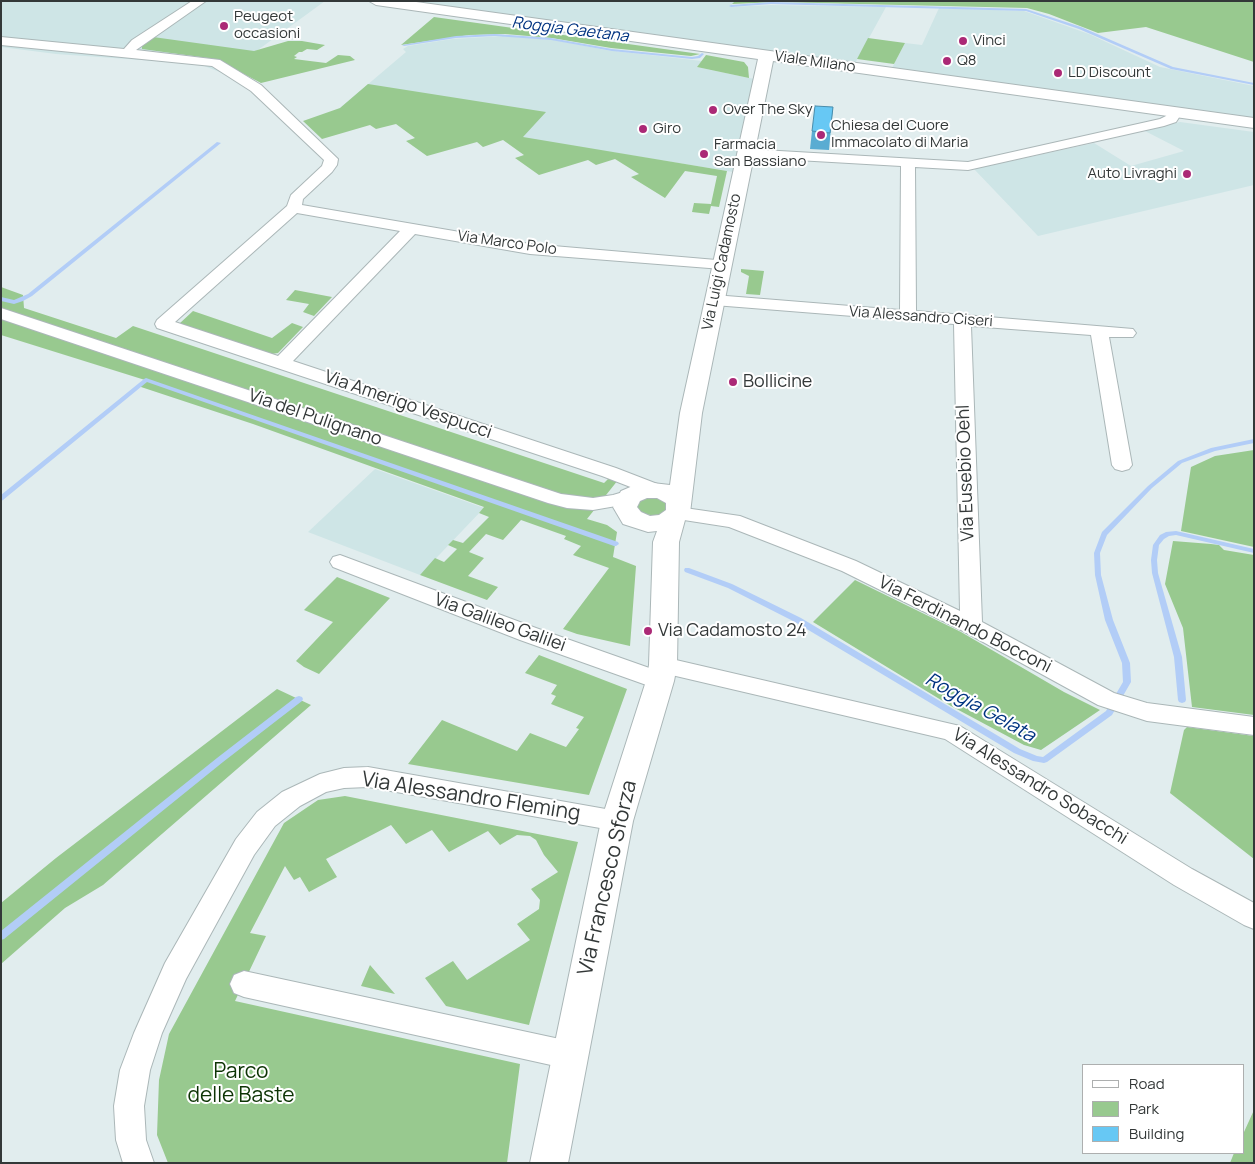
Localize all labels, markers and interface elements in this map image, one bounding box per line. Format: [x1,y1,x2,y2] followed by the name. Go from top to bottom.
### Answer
[234,8,300,43] place label: Peugeot occasioni
[511,13,629,47] water label: Roggia Gaetana
[218,20,230,32] marker: Peugeot occasioni
[973,32,1006,50] place label: Vinci
[957,35,969,47] marker: Vinci
[773,47,857,77] street label: Viale Milano
[957,52,977,70] place label: Q8
[941,55,953,67] marker: Q8
[1068,64,1151,82] place label: LD Discount
[1052,67,1064,79] marker: LD Discount
[723,101,813,119] place label: Over The Sky
[707,104,719,116] marker: Over The Sky
[831,117,968,152] place label: Chiesa del Cuore Immacolato di Maria
[653,120,681,138] place label: Giro
[637,123,649,135] marker: Giro
[815,129,827,141] marker: Chiesa del Cuore Immacolato di Maria
[714,136,806,171] place label: Farmacia San Bassiano
[698,148,710,160] marker: Farmacia San Bassiano
[1087,165,1177,183] place label: Auto Livraghi
[1181,168,1193,180] marker: Auto Livraghi
[699,192,745,332] street label: Via Luigi Cadamosto
[456,227,558,259] street label: Via Marco Polo
[848,303,994,331] street label: Via Alessandro Ciseri
[321,366,495,444] street label: Via Amerigo Vespucci
[743,371,812,393] place label: Bollicine
[727,376,739,388] marker: Bollicine
[245,385,385,451] street label: Via del Pulignano
[953,404,979,542] street label: Via Eusebio Oehl
[875,572,1055,678] street label: Via Ferdinando Bocconi
[431,589,569,657] street label: Via Galileo Galilei
[658,620,807,642] place label: Via Cadamosto 24
[642,625,654,637] marker: Via Cadamosto 24
[921,668,1039,748] water label: Roggia Gelata
[949,724,1131,850] street label: Via Alessandro Sobacchi
[360,767,582,827] street label: Via Alessandro Fleming
[573,778,643,978] street label: Via Francesco Sforza
[188,1059,294,1109] park label: Parco delle Baste
[1082,1064,1245,1154] legend
[1129,1073,1165,1094] text: Road
[1129,1098,1159,1119] text: Park
[1129,1123,1184,1144] text: Building

